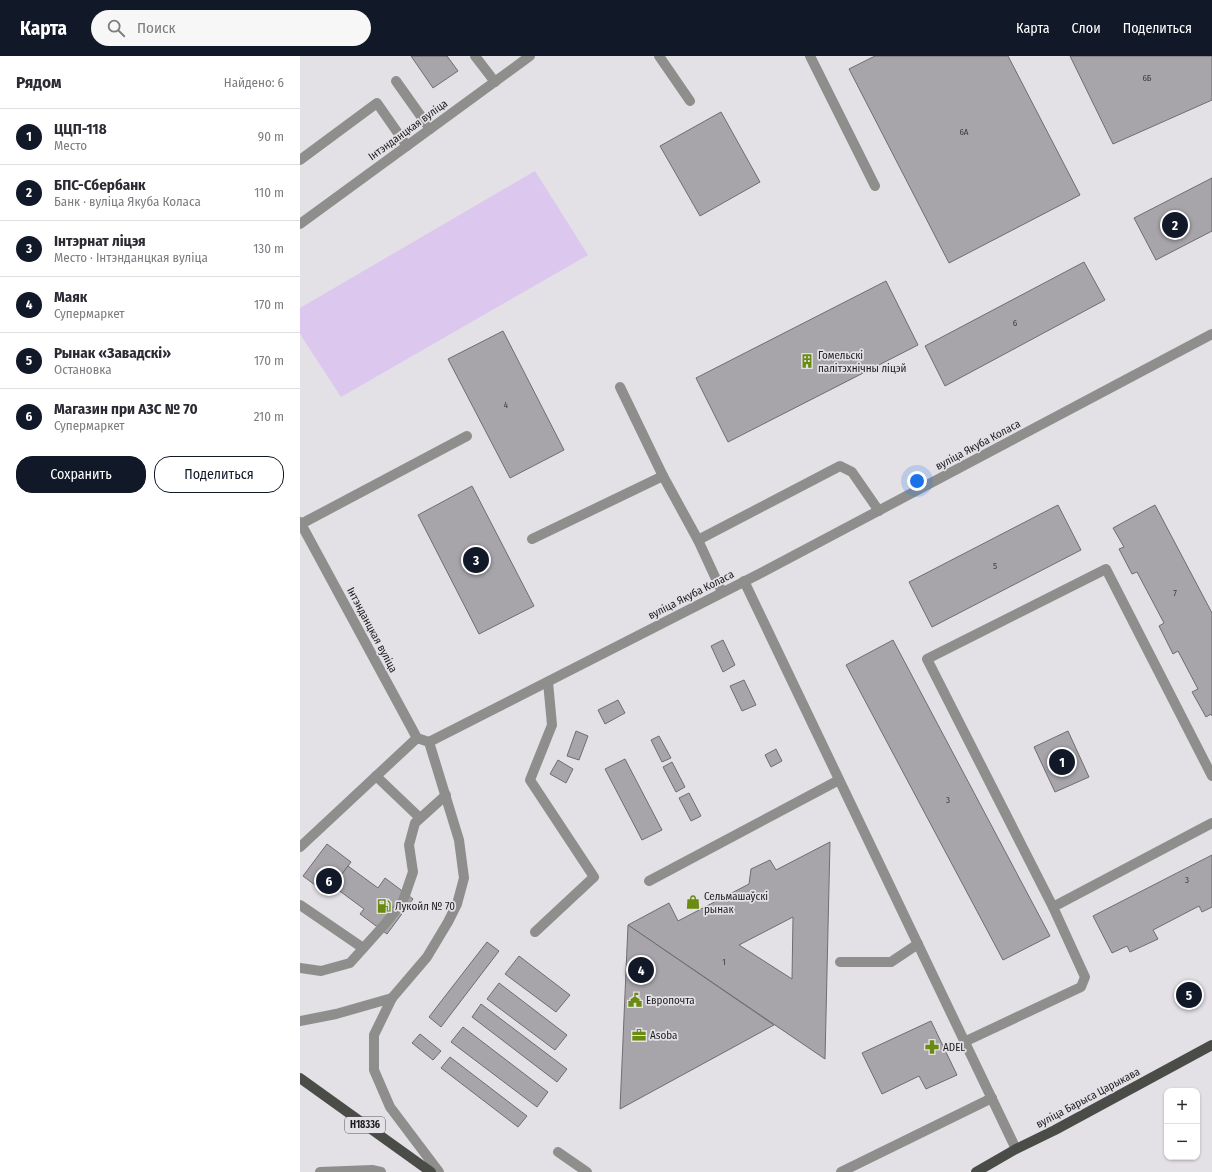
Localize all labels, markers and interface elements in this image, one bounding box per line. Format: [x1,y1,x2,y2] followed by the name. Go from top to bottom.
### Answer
[91,10,371,46] search box
[20,17,67,40] text: Карта
[105,17,127,39] icon: search
[137,19,175,37] text: Поиск
[1016,20,1050,37] text: Карта
[1072,20,1101,37] text: Слои
[1123,20,1192,37] text: Поделиться
[16,72,61,93] text: Рядом
[1142,73,1152,83] house number: 6Б
[224,75,284,90] text: Найдено: 6
[366,97,450,163] street label: Інтэнданцкая вуліца
[54,120,107,138] text: ЦЦП-118
[959,127,969,137] house number: 6А
[26,129,32,144] text: 1
[258,129,284,144] text: 90 m
[54,138,87,153] text: Место
[54,176,146,194] text: БПС-Сбербанк
[26,185,32,200] text: 2
[254,185,284,200] text: 110 m
[54,194,201,209] text: Банк · вуліца Якуба Коласа
[1162,210,1188,240] pin: 2
[54,232,146,250] text: Інтэрнат ліцэя
[26,241,32,256] text: 3
[253,241,284,256] text: 130 m
[54,250,208,265] text: Место · Інтэнданцкая вуліца
[54,288,87,306] text: Маяк
[26,297,32,312] text: 4
[254,297,284,312] text: 170 m
[54,306,125,321] text: Супермаркет
[1013,318,1018,328] house number: 6
[54,344,171,362] text: Рынак «Завадскі»
[818,349,907,375] place label: Гомельскі палітэхнічны ліцэй
[26,353,32,368] text: 5
[254,353,284,368] text: 170 m
[799,353,815,369] building icon: Гомельскі палітэхнічны ліцэй
[54,362,112,377] text: Остановка
[54,400,198,418] text: Магазин при АЗС № 70
[504,400,509,410] house number: 4
[26,409,32,424] text: 6
[254,409,284,424] text: 210 m
[933,417,1023,473] street label: вуліца Якуба Коласа
[54,418,125,433] text: Супермаркет
[16,456,146,493] button: Сохранить
[154,456,284,493] button: Поделиться
[907,471,927,491] your location
[463,545,489,575] pin: 3
[993,561,997,571] house number: 5
[646,568,736,622] street label: вуліца Якуба Коласа
[344,585,400,675] street label: Інтэнданцкая вуліца
[1173,588,1177,598] house number: 7
[1049,747,1075,777] pin: 1
[946,795,950,805] house number: 3
[316,866,342,896] pin: 6
[1185,875,1189,885] house number: 3
[704,890,768,916] place label: Сельмашаўскі рынак
[685,894,701,910] shop icon: Сельмашаўскі рынак
[376,898,392,914] fuel station icon: Лукойл № 70
[395,900,455,913] place label: Лукойл № 70
[628,955,654,985] pin: 4
[722,957,726,967] house number: 1
[1176,980,1202,1010] pin: 5
[627,992,643,1008] public building icon: Европочта
[646,994,695,1007] place label: Европочта
[631,1027,647,1043] office icon: Asoba
[650,1029,677,1042] place label: Asoba
[924,1039,940,1055] pharmacy icon: ADEL
[943,1041,965,1054] place label: ADEL
[1034,1065,1142,1131] street label: вуліца Барыса Царыкава
[1164,1088,1200,1160] map controls
[1164,1088,1200,1124] button: +
[345,1117,385,1133] road number: Н18336
[1164,1124,1200,1160] button: −

